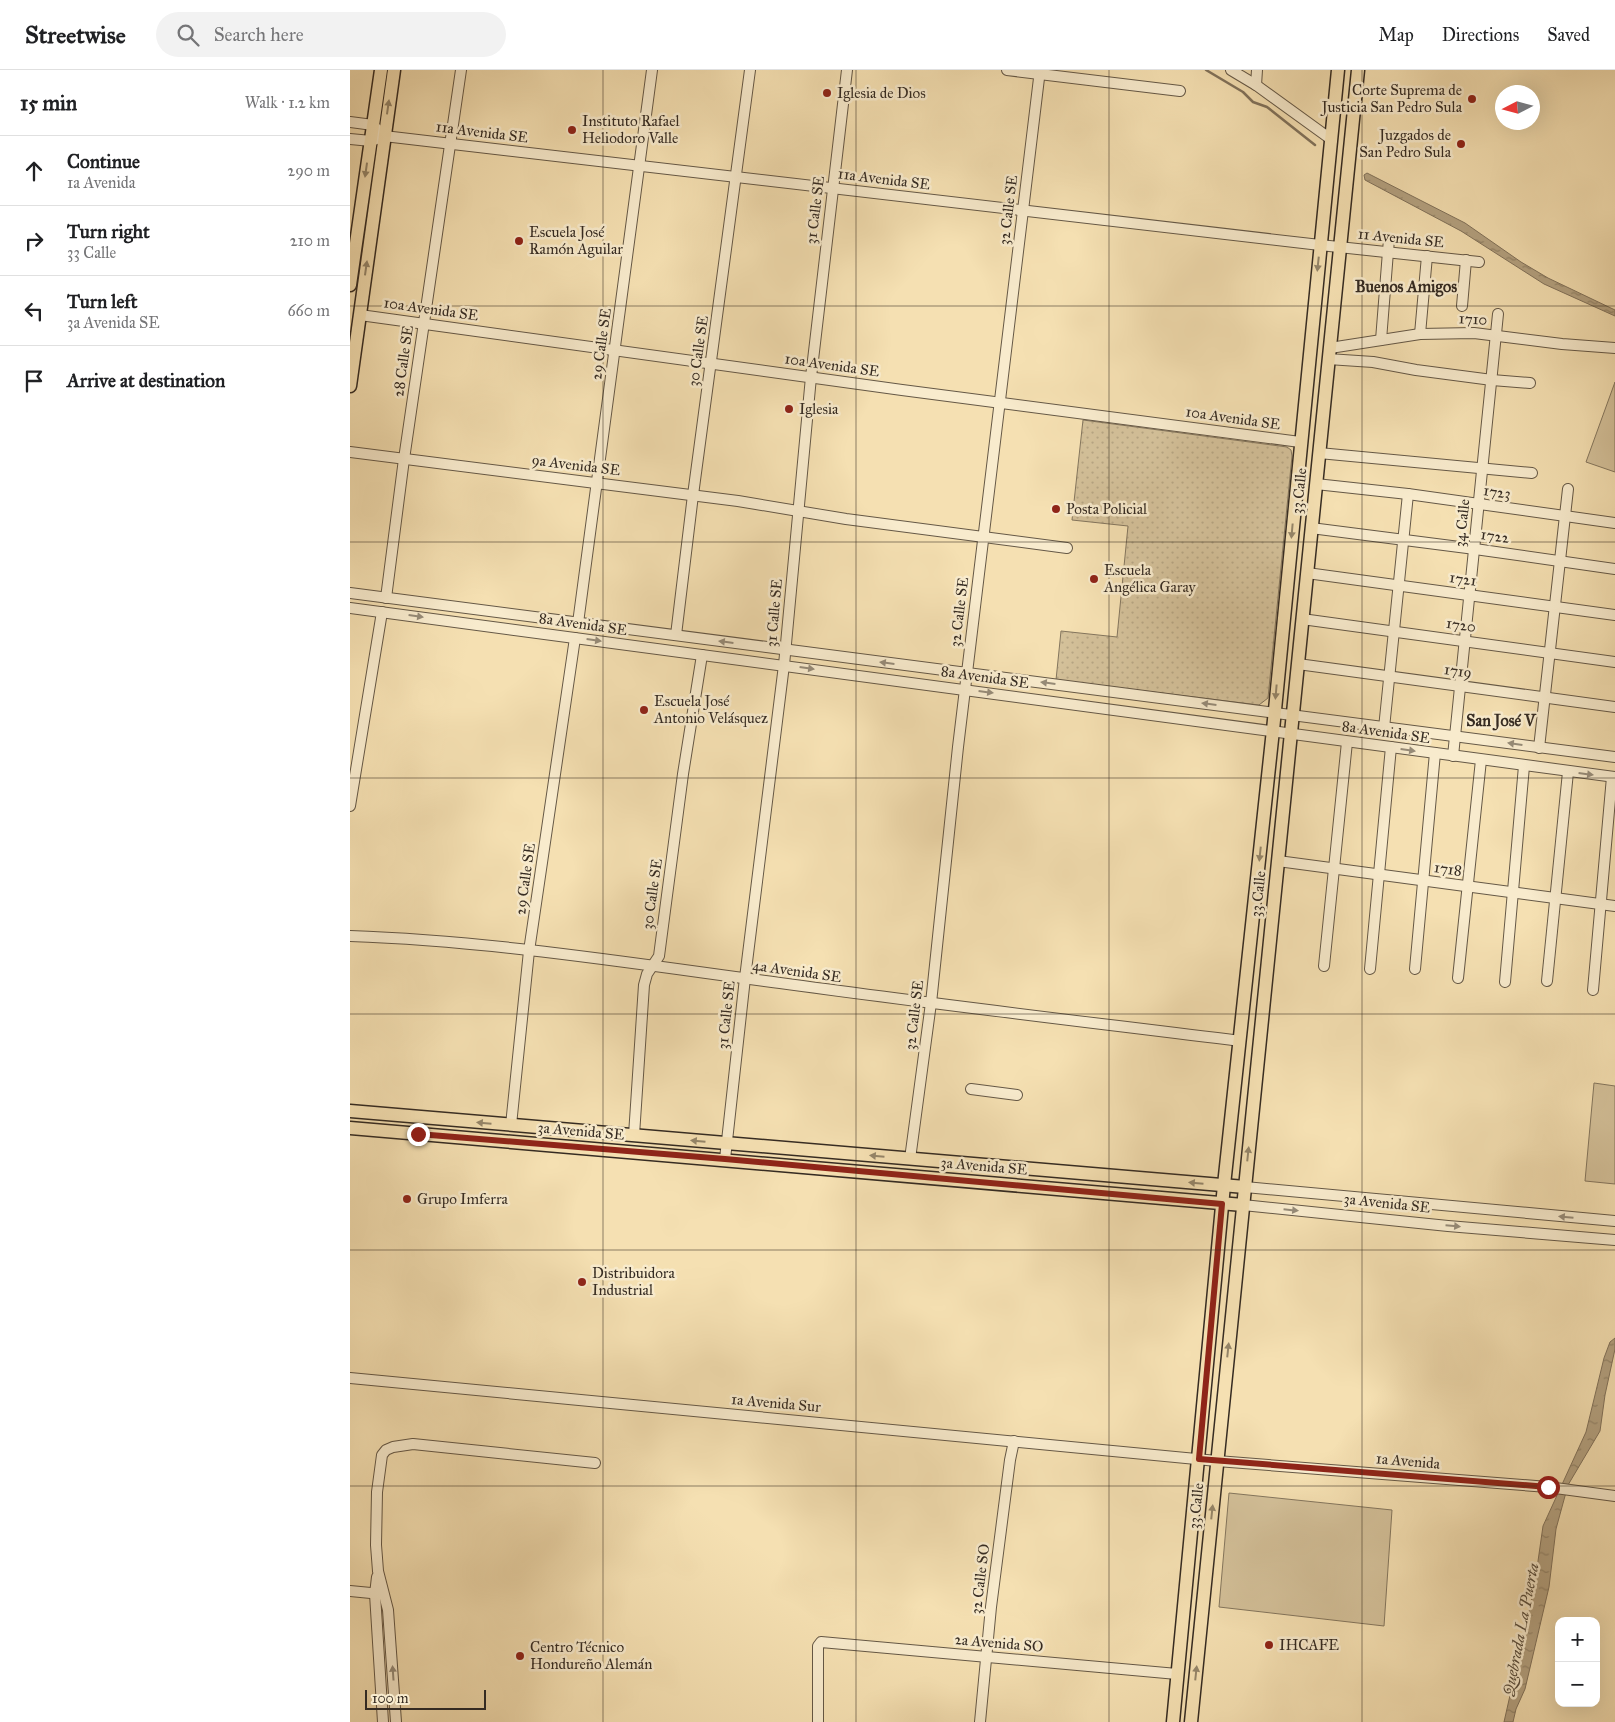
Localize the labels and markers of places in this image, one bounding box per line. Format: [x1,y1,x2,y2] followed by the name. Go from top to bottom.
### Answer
[1320,81,1463,117] place label: Corte Suprema de Justicia San Pedro Sula
[837,84,926,102] place label: Iglesia de Dios
[821,87,833,99] marker: Iglesia de Dios
[1466,93,1478,105] marker: Corte Suprema de Justicia San Pedro Sula
[582,112,680,147] place label: Instituto Rafael Heliodoro Valle
[566,124,578,136] marker: Instituto Rafael Heliodoro Valle
[1359,126,1452,161] place label: Juzgados de San Pedro Sula
[1455,138,1467,150] marker: Juzgados de San Pedro Sula
[529,223,623,258] place label: Escuela José Ramón Aguilar
[513,235,525,247] marker: Escuela José Ramón Aguilar
[799,400,839,418] place label: Iglesia
[783,403,795,415] marker: Iglesia
[1066,500,1148,518] place label: Posta Policial
[1050,503,1062,515] marker: Posta Policial
[1103,561,1197,596] place label: Escuela Angélica Garay
[1088,573,1100,585] marker: Escuela Angélica Garay
[653,692,768,728] place label: Escuela José Antonio Velásquez
[638,704,650,716] marker: Escuela José Antonio Velásquez
[417,1190,509,1208] place label: Grupo Imferra
[401,1193,413,1205] marker: Grupo Imferra
[592,1264,675,1299] place label: Distribuidora Industrial
[576,1276,588,1288] marker: Distribuidora Industrial
[1279,1636,1339,1654] place label: IHCAFE
[530,1638,652,1673] place label: Centro Técnico Hondureño Alemán
[1263,1639,1275,1651] marker: IHCAFE
[514,1650,526,1662] marker: Centro Técnico Hondureño Alemán

